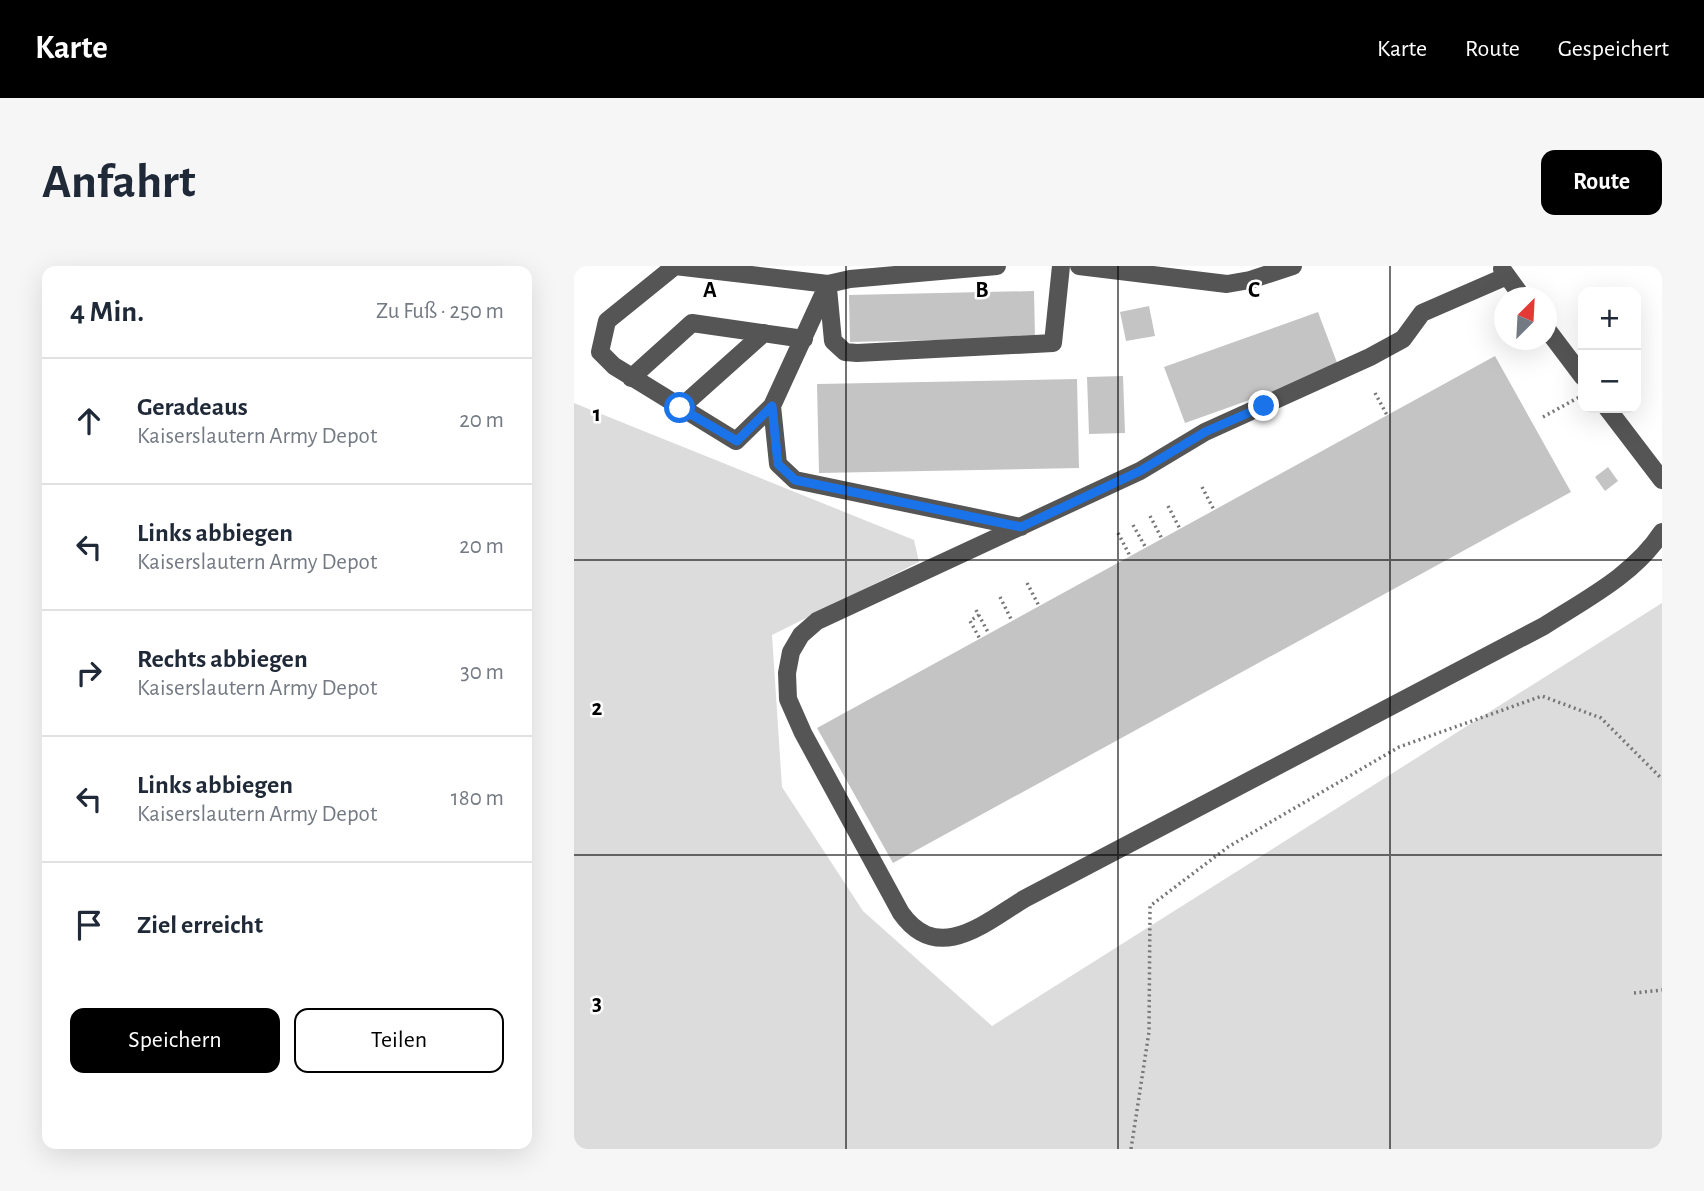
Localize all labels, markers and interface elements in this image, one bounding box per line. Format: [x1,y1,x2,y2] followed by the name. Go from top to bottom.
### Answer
[35,32,108,65] text: Karte
[1377,37,1427,61] text: Karte
[1465,37,1520,61] text: Route
[1558,37,1669,61] text: Gespeichert
[1541,150,1662,215] button: Route
[42,158,196,207] text: Anfahrt
[703,279,717,302] text: A
[975,279,989,302] text: B
[1248,279,1260,302] text: C
[1494,287,1557,350] north arrow
[1578,287,1641,413] map controls
[1578,287,1641,350] button: +
[70,297,144,327] text: 4 Min.
[376,300,504,323] text: Zu Fuß · 250 m
[1578,350,1641,413] button: −
[1248,390,1279,421] route end
[664,392,695,423] route start
[137,394,248,420] text: Geradeaus
[70,402,108,440] icon: ahead
[593,403,601,426] text: 1
[459,409,504,432] text: 20 m
[137,425,377,448] text: Kaiserslautern Army Depot
[137,520,293,546] text: Links abbiegen
[70,528,108,566] icon: left
[459,535,504,558] text: 20 m
[137,551,377,574] text: Kaiserslautern Army Depot
[137,646,308,672] text: Rechts abbiegen
[70,654,108,692] icon: right
[460,661,504,684] text: 30 m
[137,677,377,700] text: Kaiserslautern Army Depot
[592,697,603,720] text: 2
[137,772,293,798] text: Links abbiegen
[70,780,108,818] icon: left
[451,787,504,810] text: 180 m
[137,803,377,826] text: Kaiserslautern Army Depot
[70,906,108,944] icon: arrive
[137,912,263,938] text: Ziel erreicht
[592,992,602,1015] text: 3
[70,1008,280,1073] button: Speichern
[294,1008,504,1073] button: Teilen

